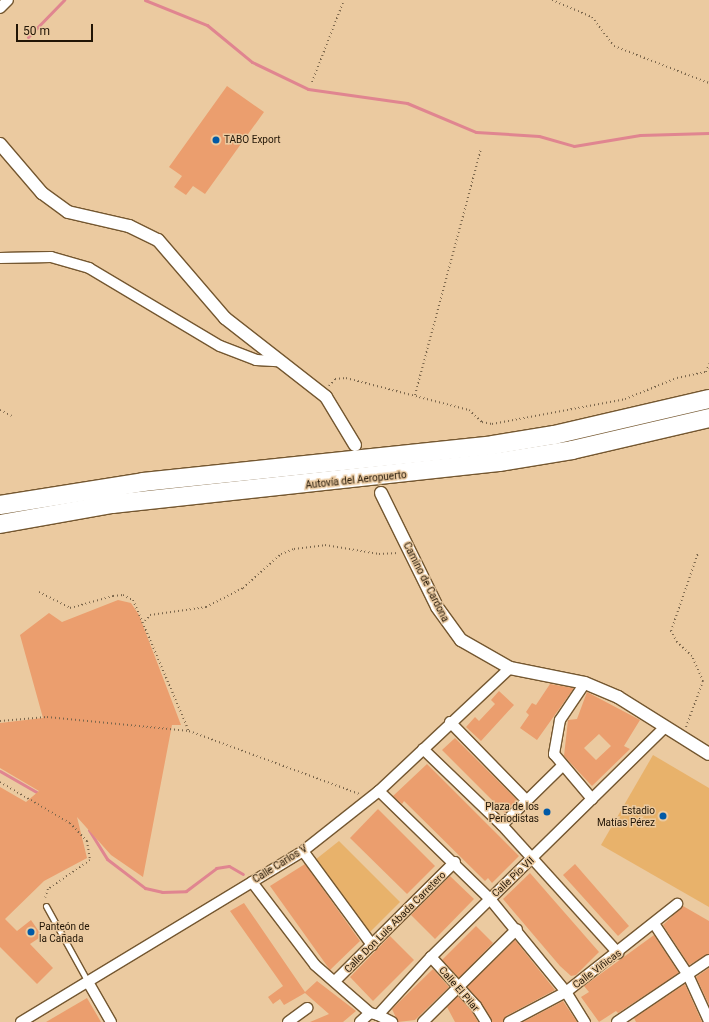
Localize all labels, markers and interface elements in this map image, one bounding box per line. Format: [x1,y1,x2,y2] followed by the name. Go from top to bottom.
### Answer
[18,16,95,42] scale bar
[23,24,50,38] text: 50 m
[224,134,281,146] place label: TABO Export
[211,135,221,145] marker: TABO Export
[305,469,407,491] street label: Autovía del Aeropuerto
[401,540,451,624] street label: Camino de Cardona
[485,800,539,824] place label: Plaza de los Periodistas
[597,804,655,828] place label: Estadio Matías Pérez
[542,807,552,817] marker: Plaza de los Periodistas
[658,811,668,821] marker: Estadio Matías Pérez
[250,842,310,886] street label: Calle Carlos V
[489,854,537,900] street label: Calle Pío VII
[342,869,448,975] street label: Calle Don Luis Abada Carretero
[39,920,89,944] place label: Panteón de la Cañada
[26,927,36,937] marker: Panteón de la Cañada
[571,947,623,991] street label: Calle Viñicas
[436,964,482,1014] street label: Calle El Pilar

